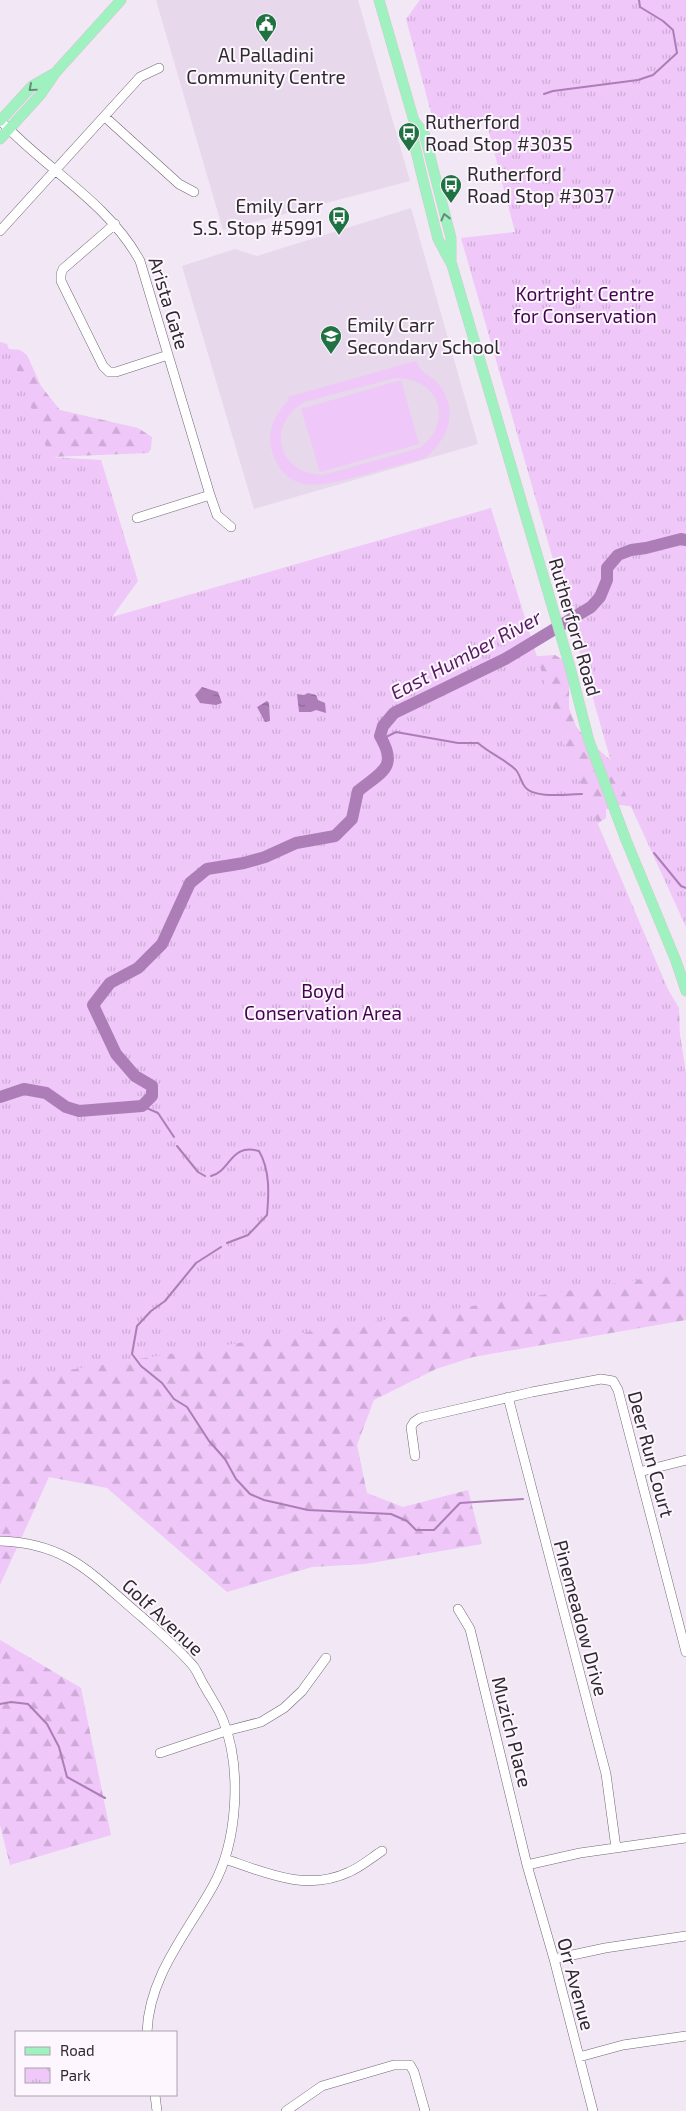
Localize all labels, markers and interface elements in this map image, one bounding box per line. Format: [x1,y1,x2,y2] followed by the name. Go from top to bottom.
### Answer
[254,12,278,43] public building icon: Al Palladini Community Centre
[186,43,346,88] place label: Al Palladini Community Centre
[28,82,37,91] one-way arrow
[425,110,573,155] place label: Rutherford Road Stop #3035
[397,121,421,152] bus stop icon: Rutherford Road Stop #3035
[467,162,614,207] place label: Rutherford Road Stop #3037
[439,173,463,204] bus stop icon: Rutherford Road Stop #3037
[192,194,323,239] place label: Emily Carr S.S. Stop #5991
[327,205,351,236] bus stop icon: Emily Carr S.S. Stop #5991
[441,213,451,221] one-way arrow
[145,254,194,352] street label: Arista Gate
[513,282,657,327] park label: Kortright Centre for Conservation
[347,313,500,358] place label: Emily Carr Secondary School
[319,324,343,355] school or university icon: Emily Carr Secondary School
[545,555,606,699] street label: Rutherford Road
[386,604,546,704] water label: East Humber River
[244,979,402,1024] park label: Boyd Conservation Area
[624,1388,679,1519] street label: Deer Run Court
[550,1537,613,1698] street label: Pinemeadow Drive
[118,1573,209,1660] street label: Golf Avenue
[488,1674,537,1790] street label: Muzich Place
[553,1935,600,2033] street label: Orr Avenue
[15,2031,178,2096] legend
[60,2041,95,2059] text: Road
[60,2066,91,2084] text: Park

